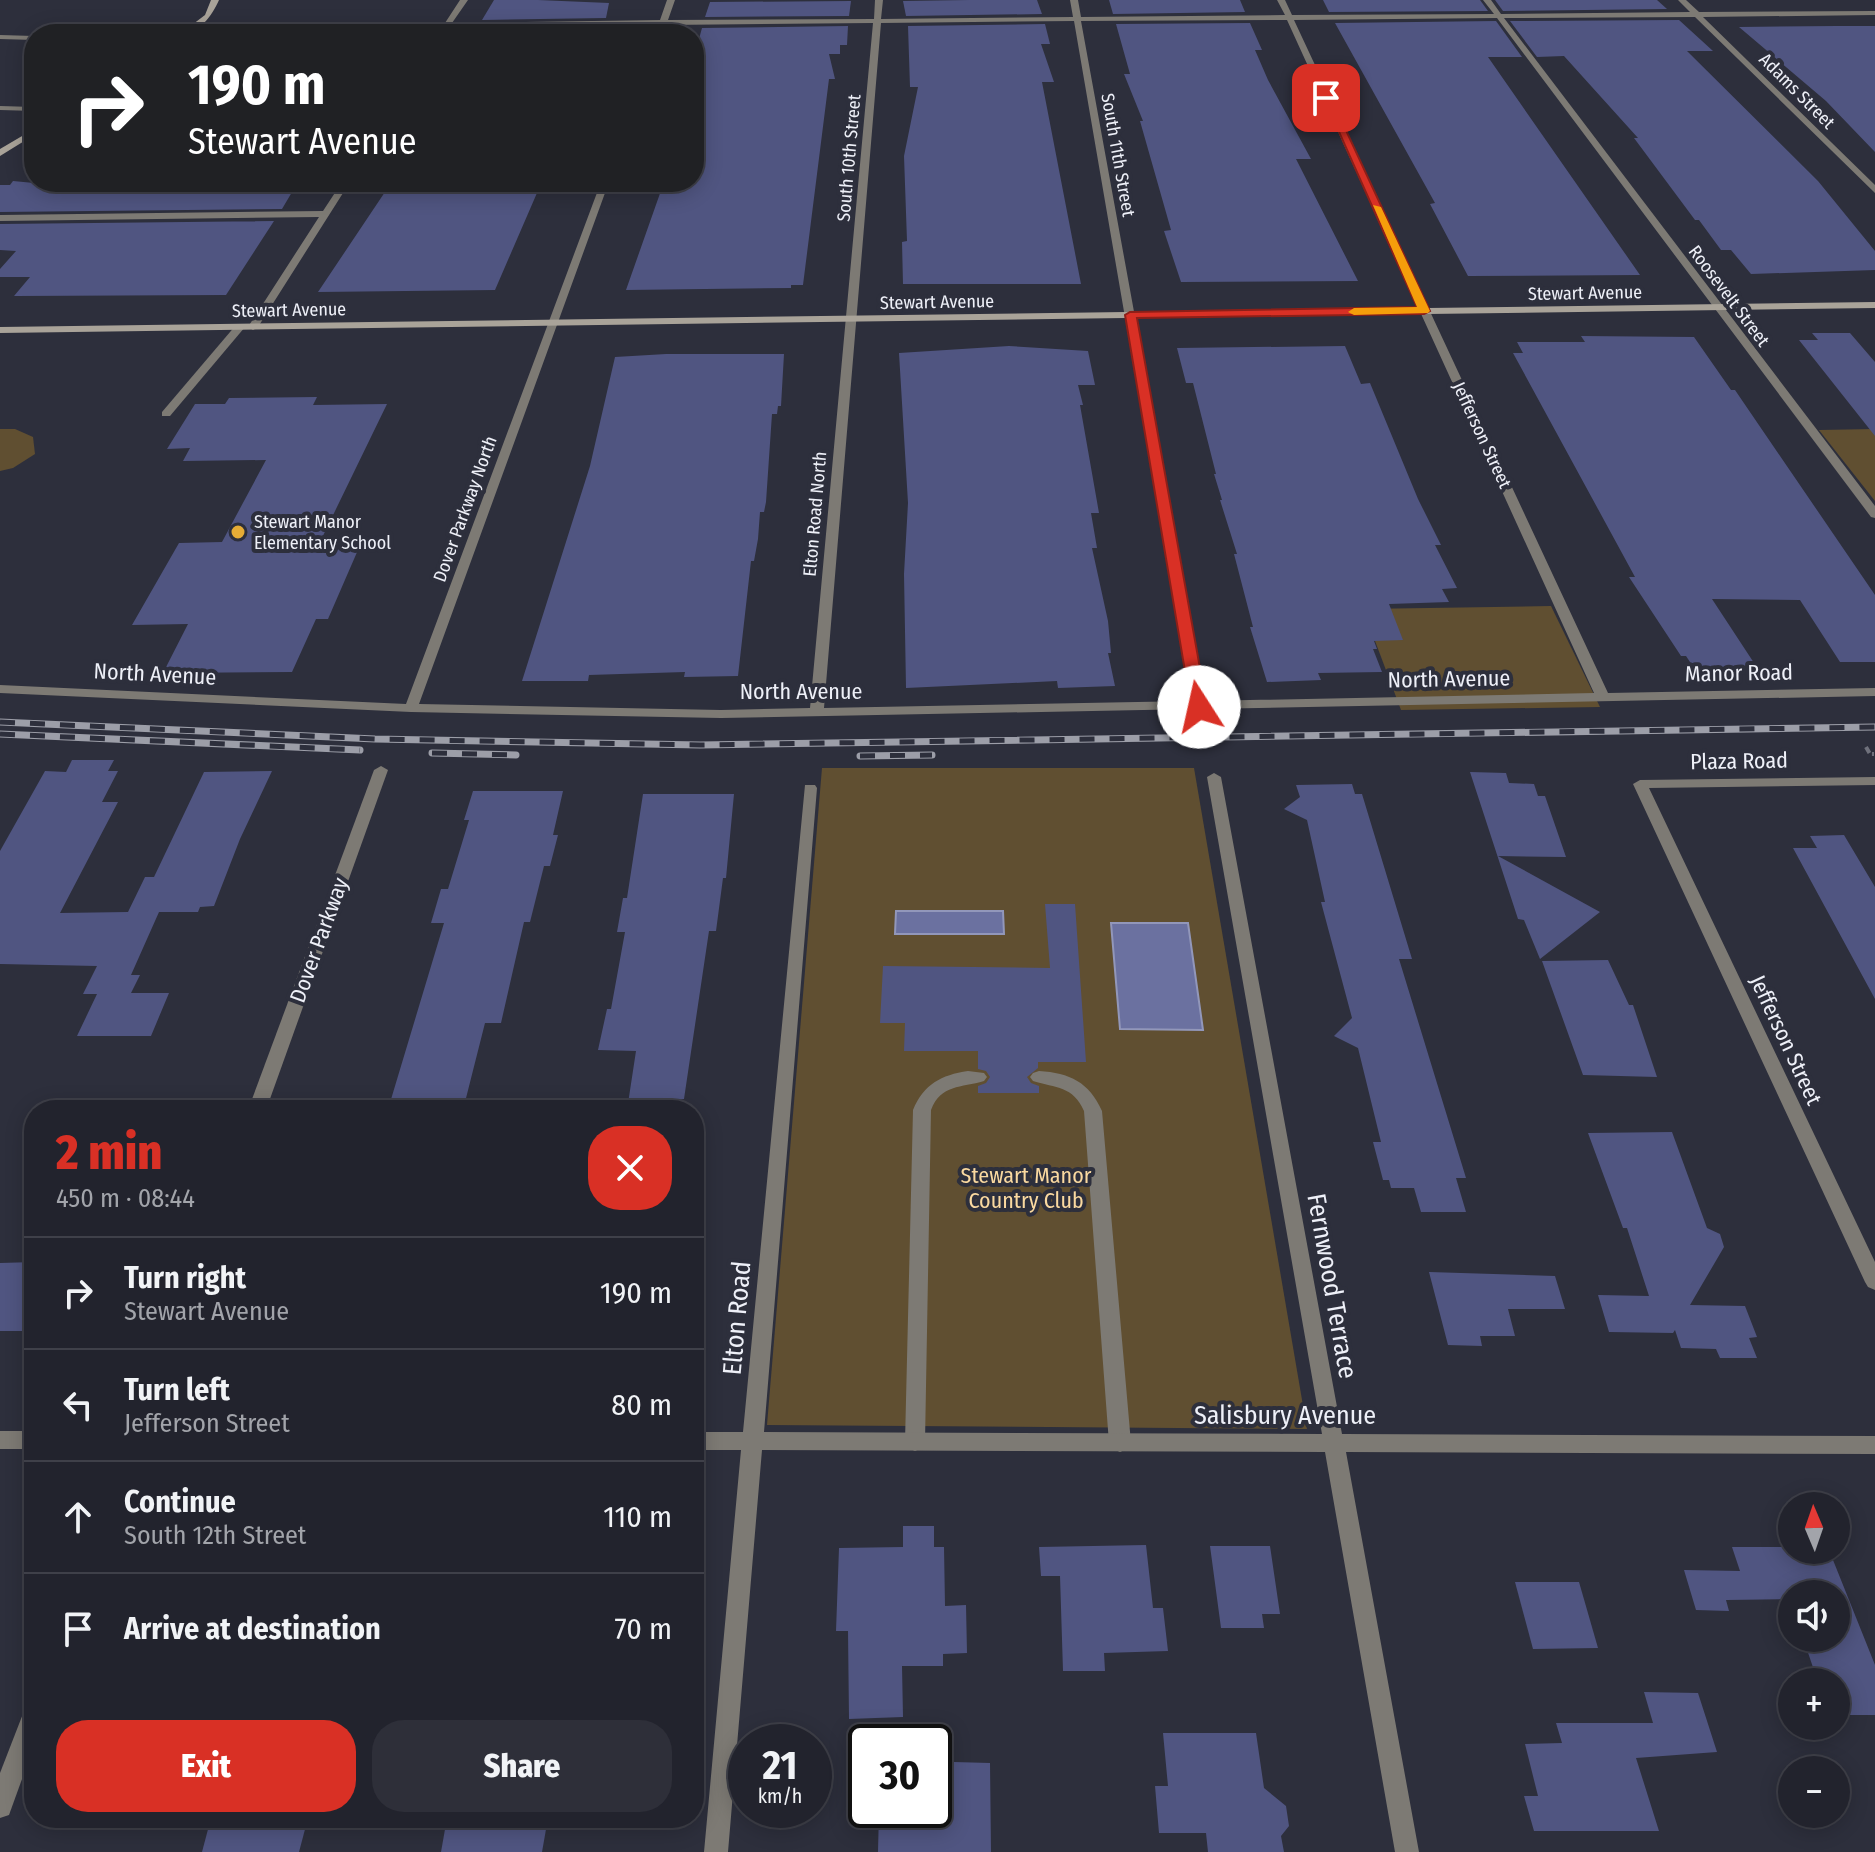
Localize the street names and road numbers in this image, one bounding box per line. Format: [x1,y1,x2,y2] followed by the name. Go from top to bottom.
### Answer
[1755,49,1839,133] street label: Adams Street
[1096,92,1140,219] street label: South 11th Street
[832,93,866,223] street label: South 10th Street
[1684,241,1774,351] street label: Roosevelt Street
[1528,281,1642,305] street label: Stewart Avenue
[880,290,994,314] street label: Stewart Avenue
[232,298,346,322] street label: Stewart Avenue
[1448,378,1516,492] street label: Jefferson Street
[428,433,502,585] street label: Dover Parkway North
[799,451,831,577] street label: Elton Road North
[93,657,217,691] street label: North Avenue
[1685,659,1793,687] street label: Manor Road
[1387,664,1511,694] street label: North Avenue
[740,678,862,705] street label: North Avenue
[1690,747,1788,775] street label: Plaza Road
[284,874,354,1006] street label: Dover Parkway
[1744,971,1828,1110] street label: Jefferson Street
[1300,1191,1364,1381] street label: Fernwood Terrace
[717,1260,757,1376] street label: Elton Road
[1194,1400,1376,1431] street label: Salisbury Avenue

